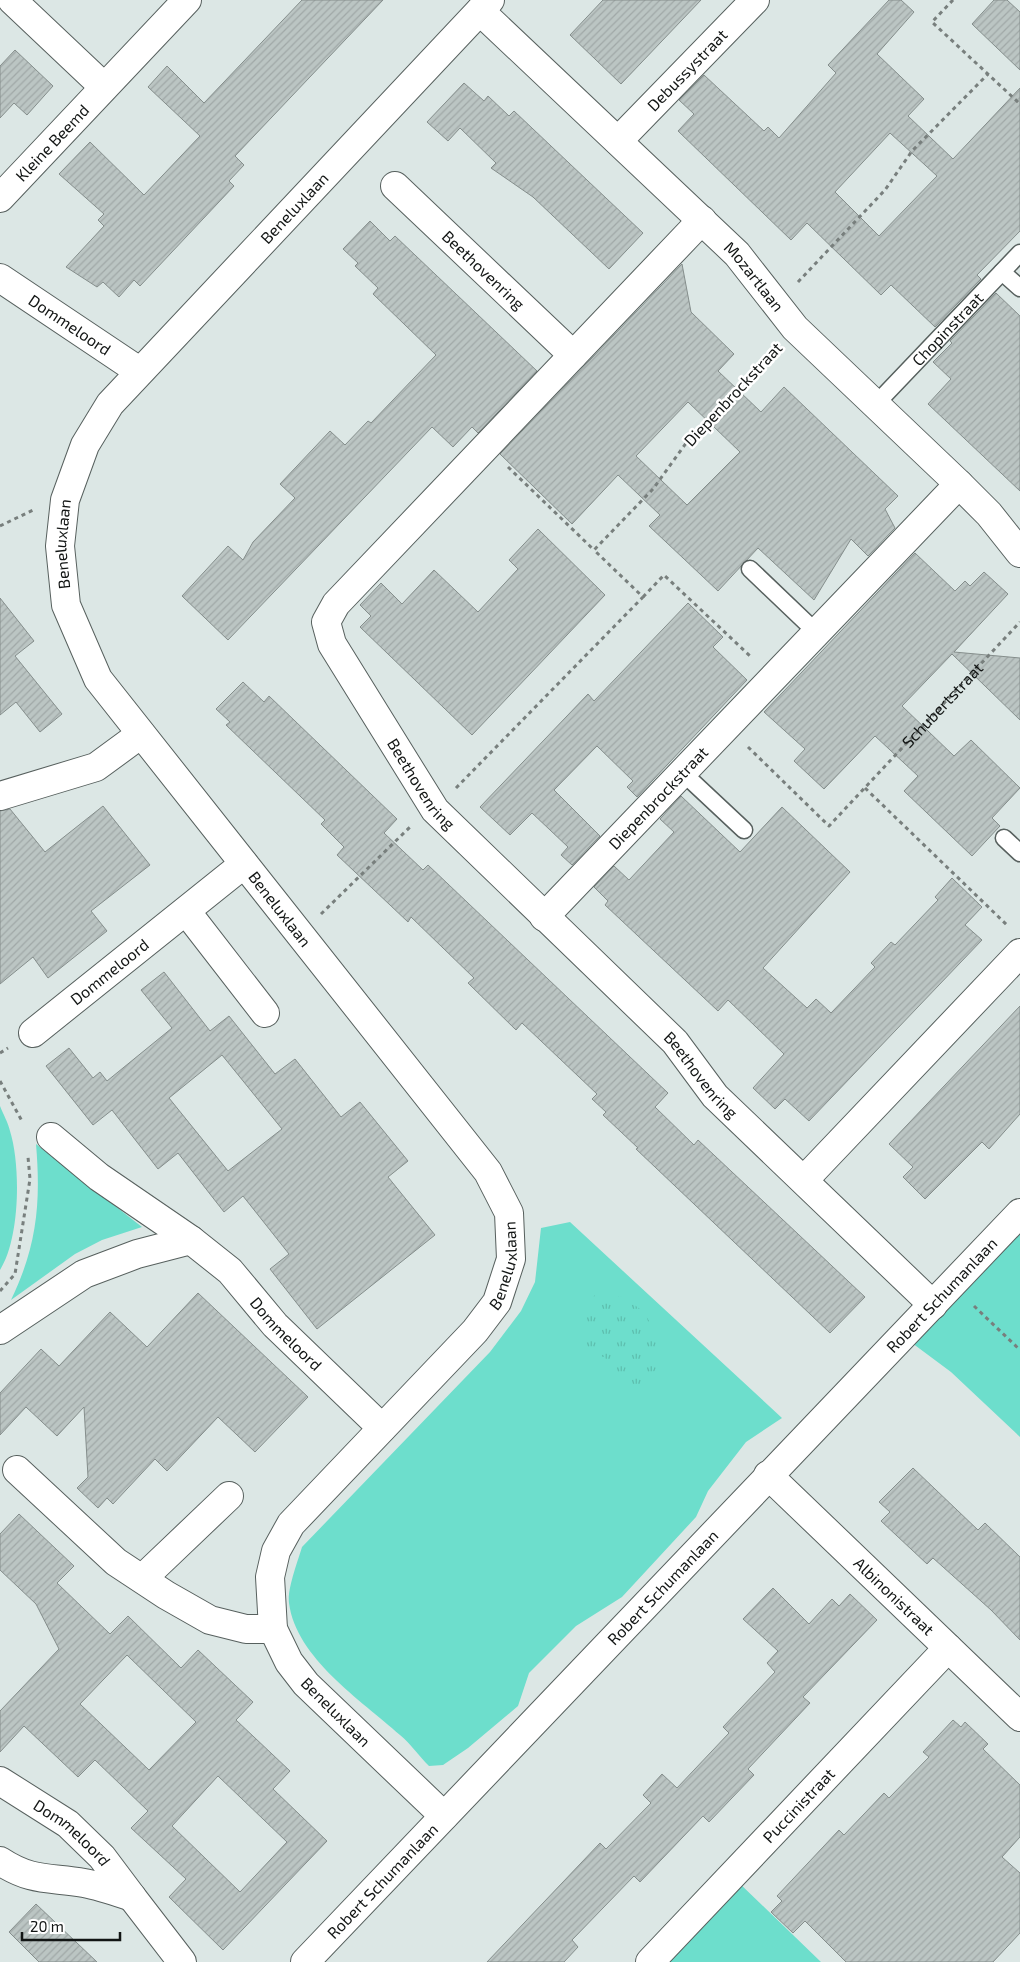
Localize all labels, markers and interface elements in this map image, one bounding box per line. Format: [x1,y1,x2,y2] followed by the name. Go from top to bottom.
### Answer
[643,25,731,114] street label: Debussystraat
[11,100,93,185] street label: Kleine Beemd
[256,168,332,247] street label: Beneluxlaan
[439,226,529,313] street label: Beethovenring
[721,237,788,315] street label: Mozartlaan
[908,288,987,369] street label: Chopinstraat
[25,290,115,359] street label: Dommeloord
[680,338,786,450] street label: Diepenbrockstraat
[50,498,74,590] street label: Beneluxlaan
[898,658,986,751] street label: Schubertstraat
[384,735,459,833] street label: Beethovenring
[604,742,711,853] street label: Diepenbrockstraat
[245,867,316,950] street label: Beneluxlaan
[66,934,152,1008] street label: Dommeloord
[661,1027,742,1122] street label: Beethovenring
[485,1221,520,1313] street label: Beneluxlaan
[882,1233,1001,1356] street label: Robert Schumanlaan
[247,1293,326,1374] street label: Dommeloord
[603,1526,722,1648] street label: Robert Schumanlaan
[851,1553,939,1639] street label: Albinonistraat
[298,1673,375,1750] street label: Beneluxlaan
[758,1764,838,1846] street label: Puccinistraat
[30,1795,115,1869] street label: Dommeloord
[323,1819,441,1942] street label: Robert Schumanlaan
[22,1910,120,1942] scale bar
[30,1917,64,1935] text: 20 m

